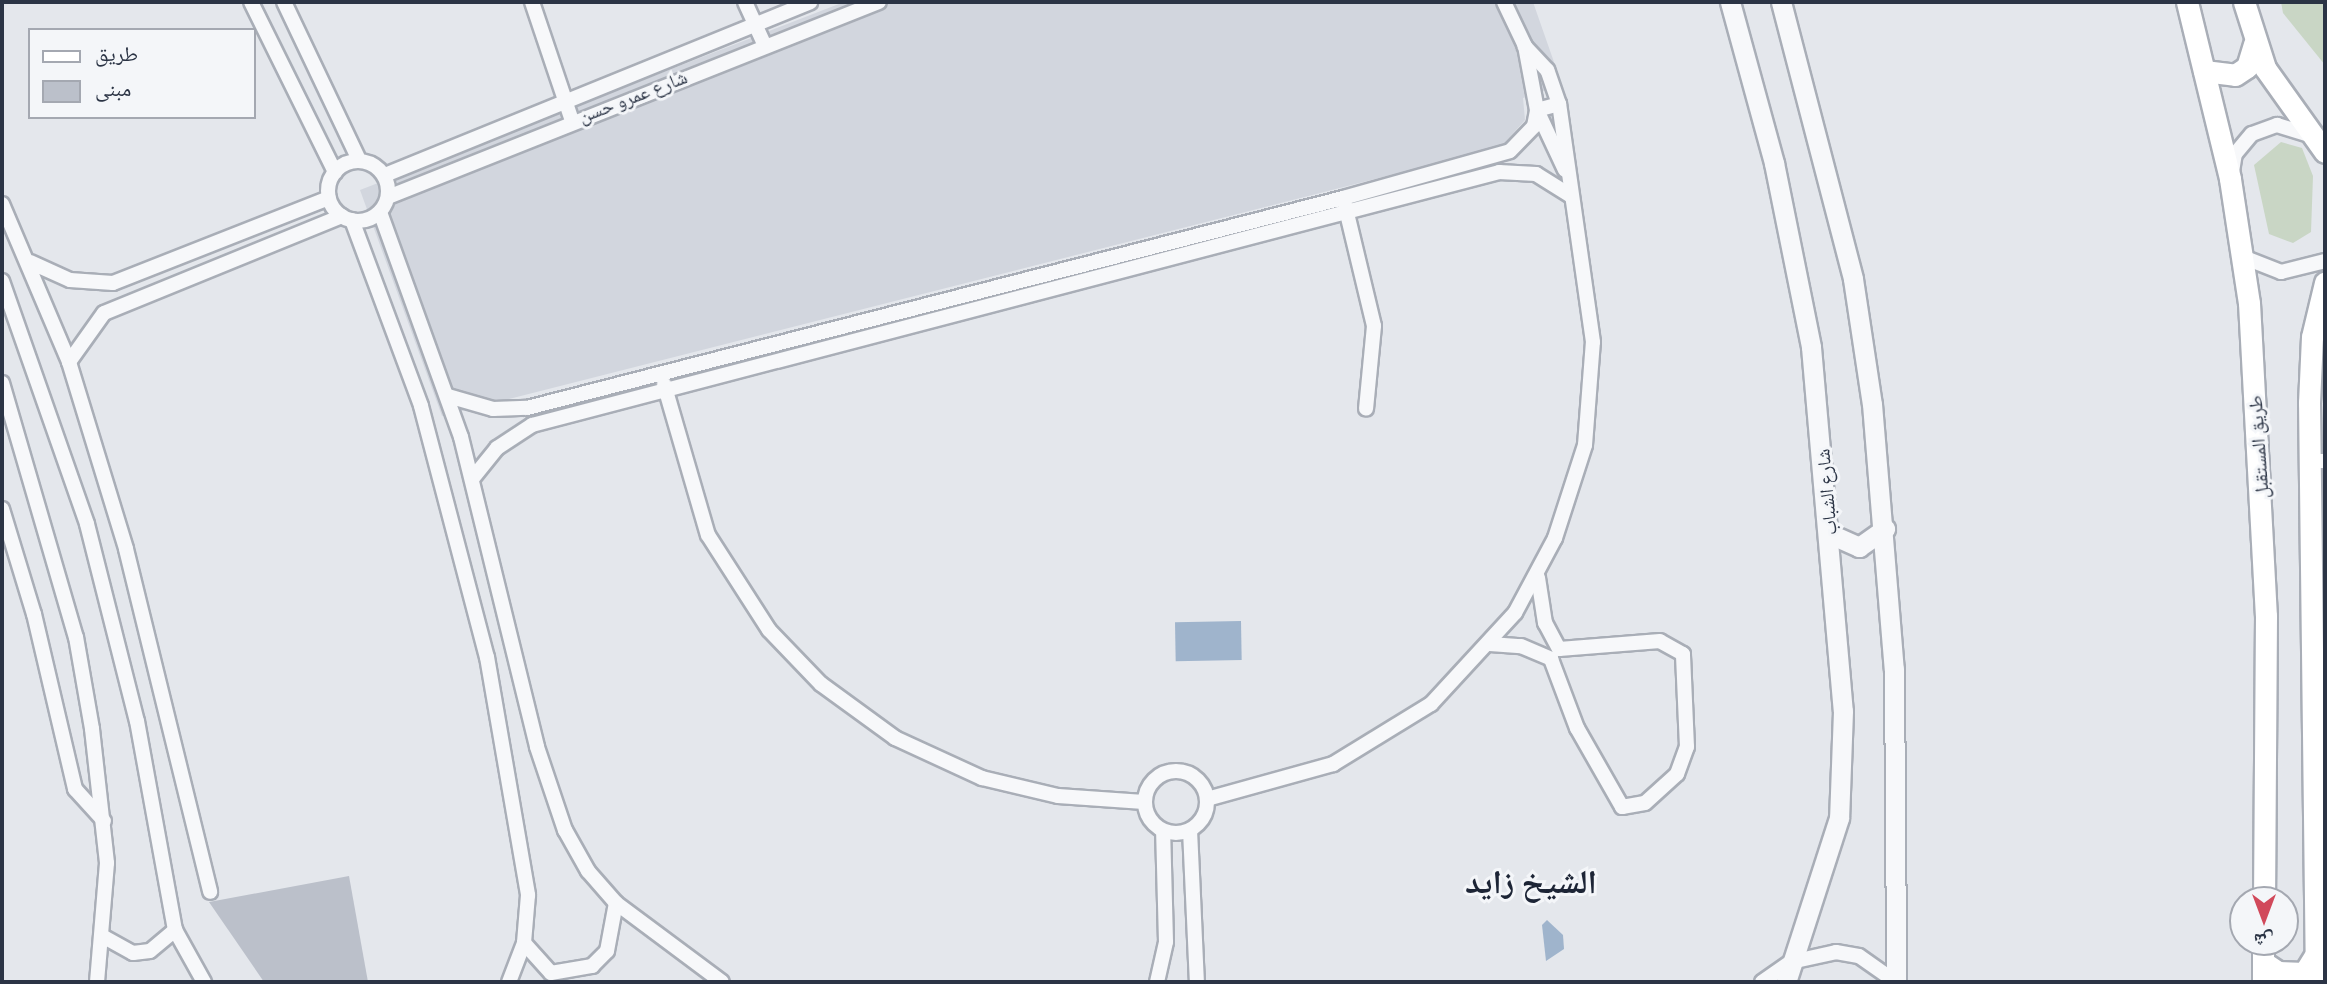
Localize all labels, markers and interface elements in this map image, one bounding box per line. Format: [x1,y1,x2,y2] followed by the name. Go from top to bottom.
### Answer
[28,28,256,119] legend
[95,41,138,66] text: طريق
[575,66,691,128] street label: شارع عمرو حسن
[95,76,131,101] text: مبنى
[2244,395,2274,499] street label: طريق المستقبل
[1812,448,1842,536] street label: شارع الشباب
[1465,862,1597,902] district label: الشيخ زايد
[2229,886,2299,956] north arrow
[2254,929,2274,952] text: ش

